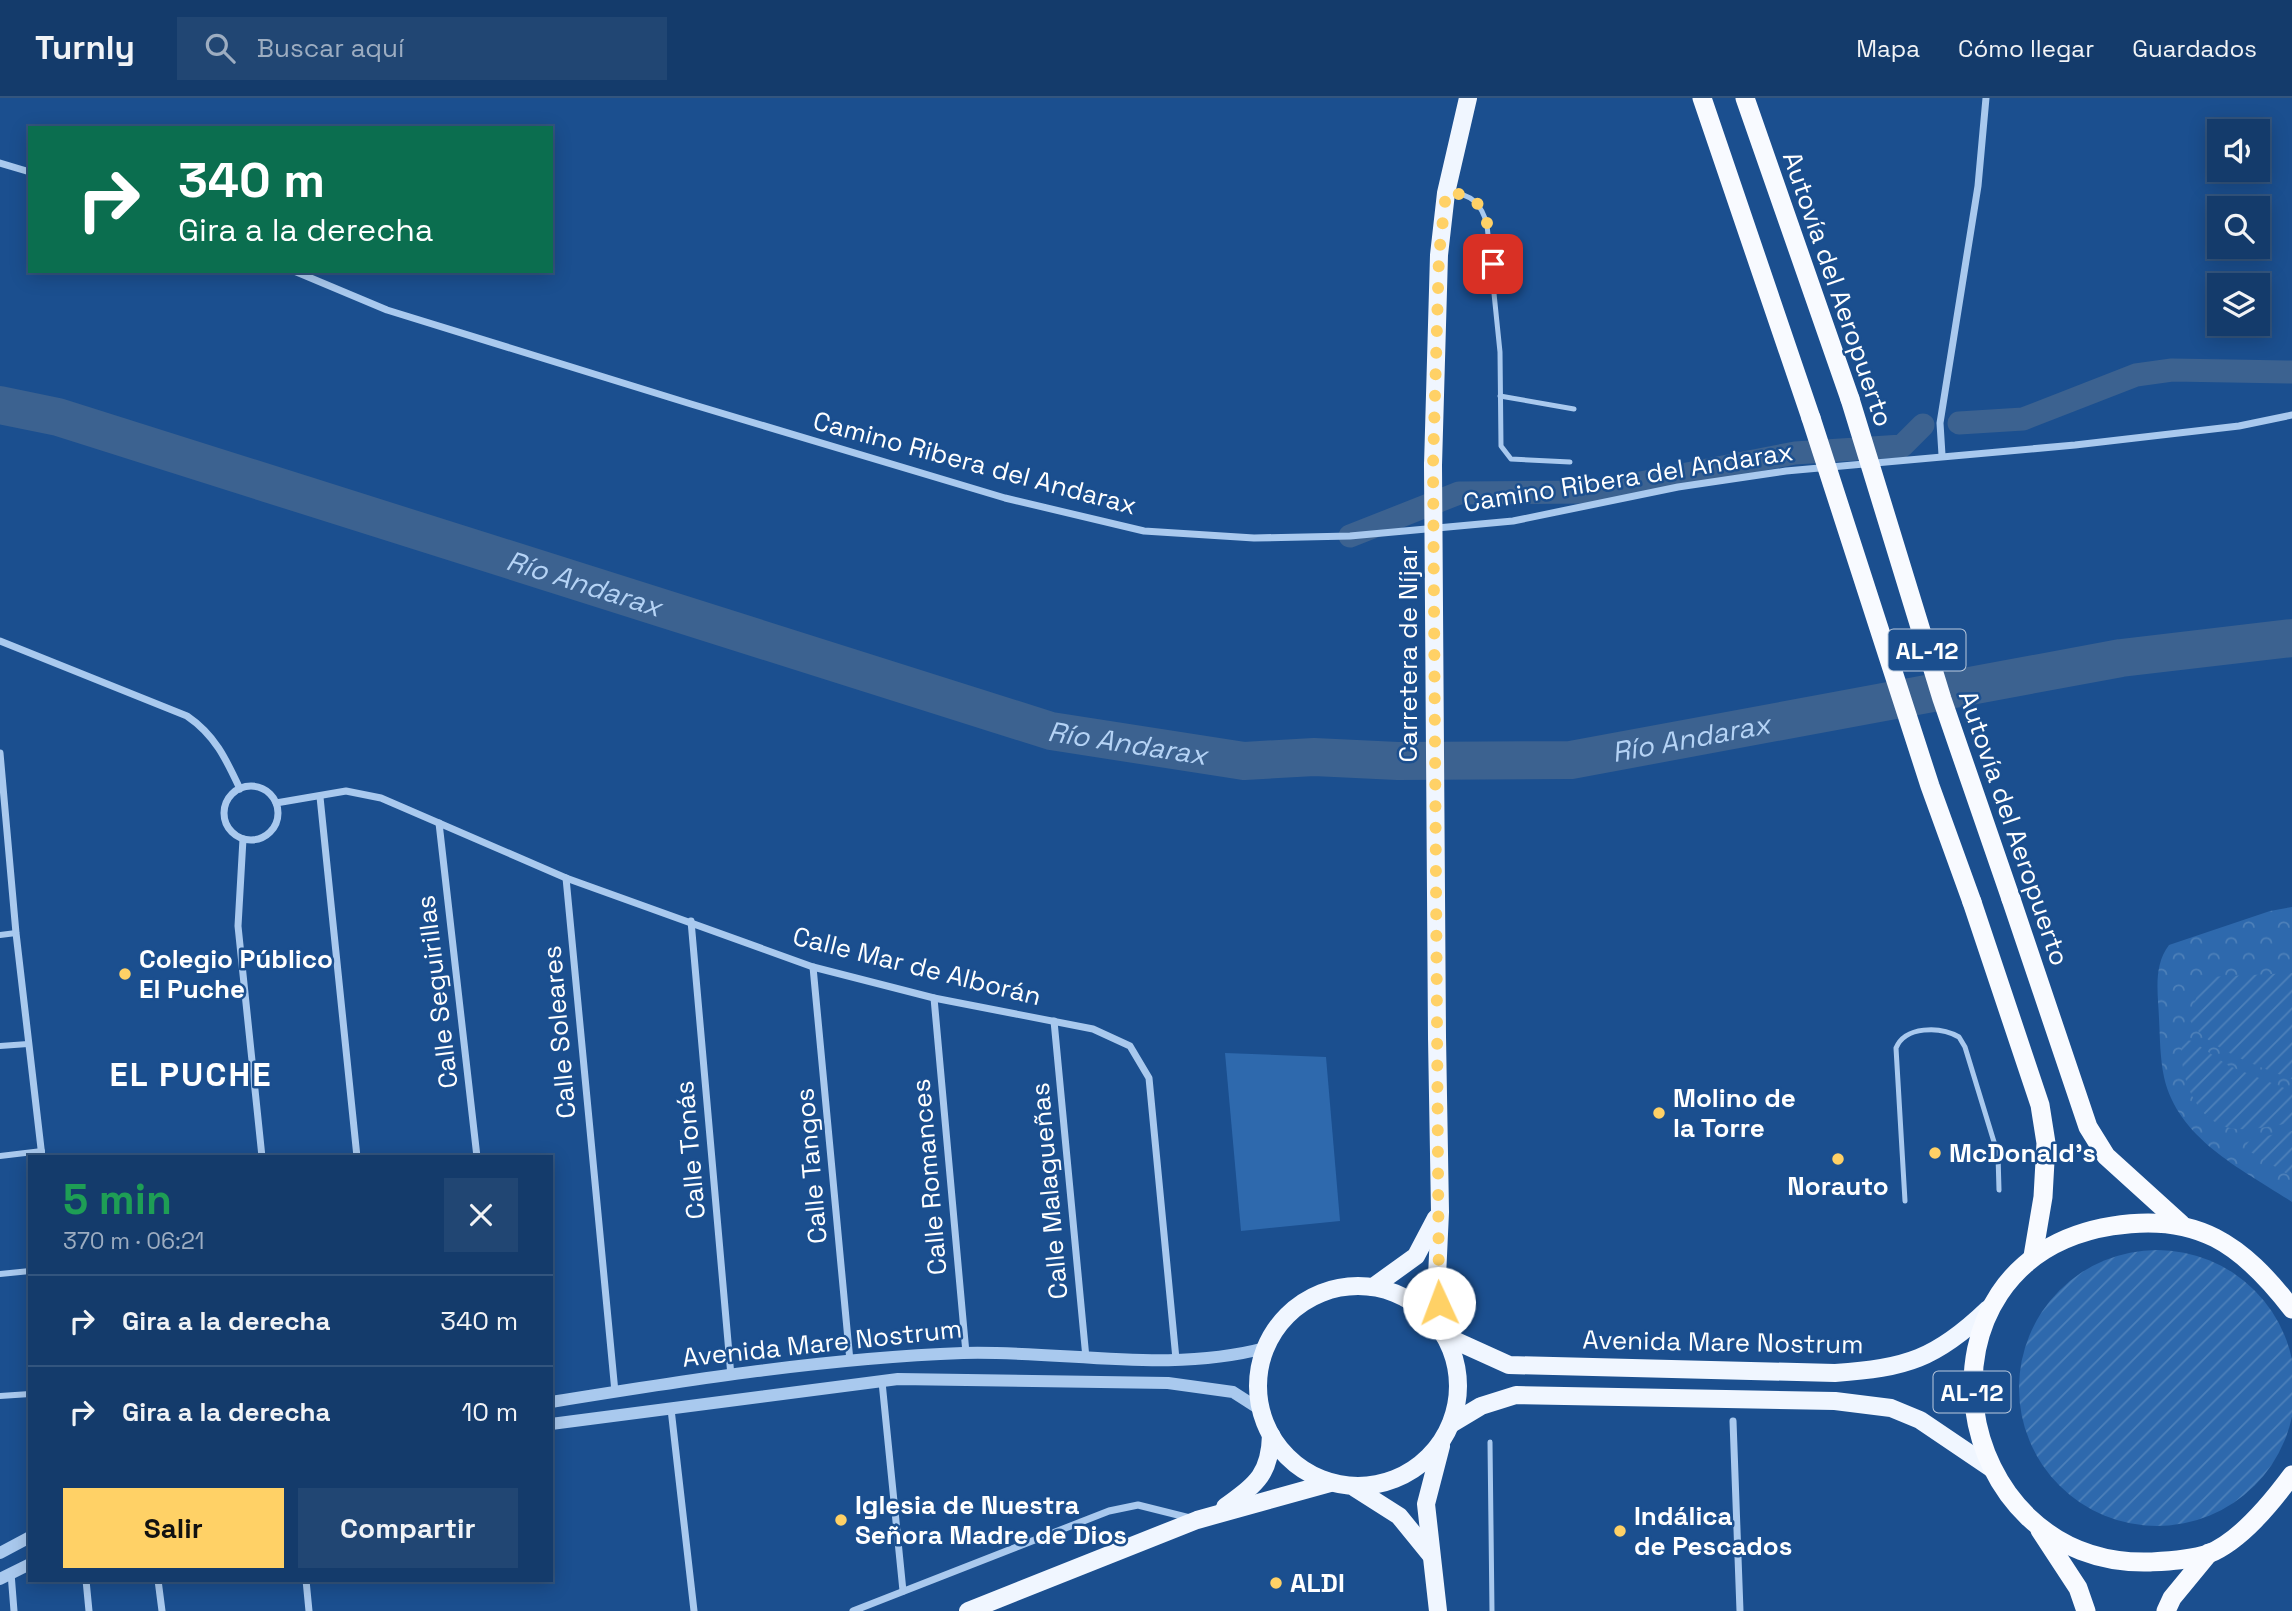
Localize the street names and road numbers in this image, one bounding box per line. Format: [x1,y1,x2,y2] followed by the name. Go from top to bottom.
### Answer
[1775,147,1901,431] street label: Autovía del Aeropuerto
[810,403,1140,523] street label: Camino Ribera del Andarax
[1461,434,1795,520] street label: Camino Ribera del Andarax
[1391,545,1425,763] street label: Carretera de Níjar
[1888,630,1966,670] road number: AL-12
[1951,686,2077,970] street label: Autovía del Aeropuerto
[408,894,466,1090] street label: Calle Seguirillas
[789,919,1045,1013] street label: Calle Mar de Alborán
[534,944,584,1120] street label: Calle Soleares
[903,1077,955,1277] street label: Calle Romances
[667,1079,713,1221] street label: Calle Tonás
[1023,1081,1075,1301] street label: Calle Malagueñas
[787,1087,835,1245] street label: Calle Tangos
[680,1311,964,1375] street label: Avenida Mare Nostrum
[1582,1323,1864,1361] street label: Avenida Mare Nostrum
[1934,1372,2010,1412] road number: AL-12

